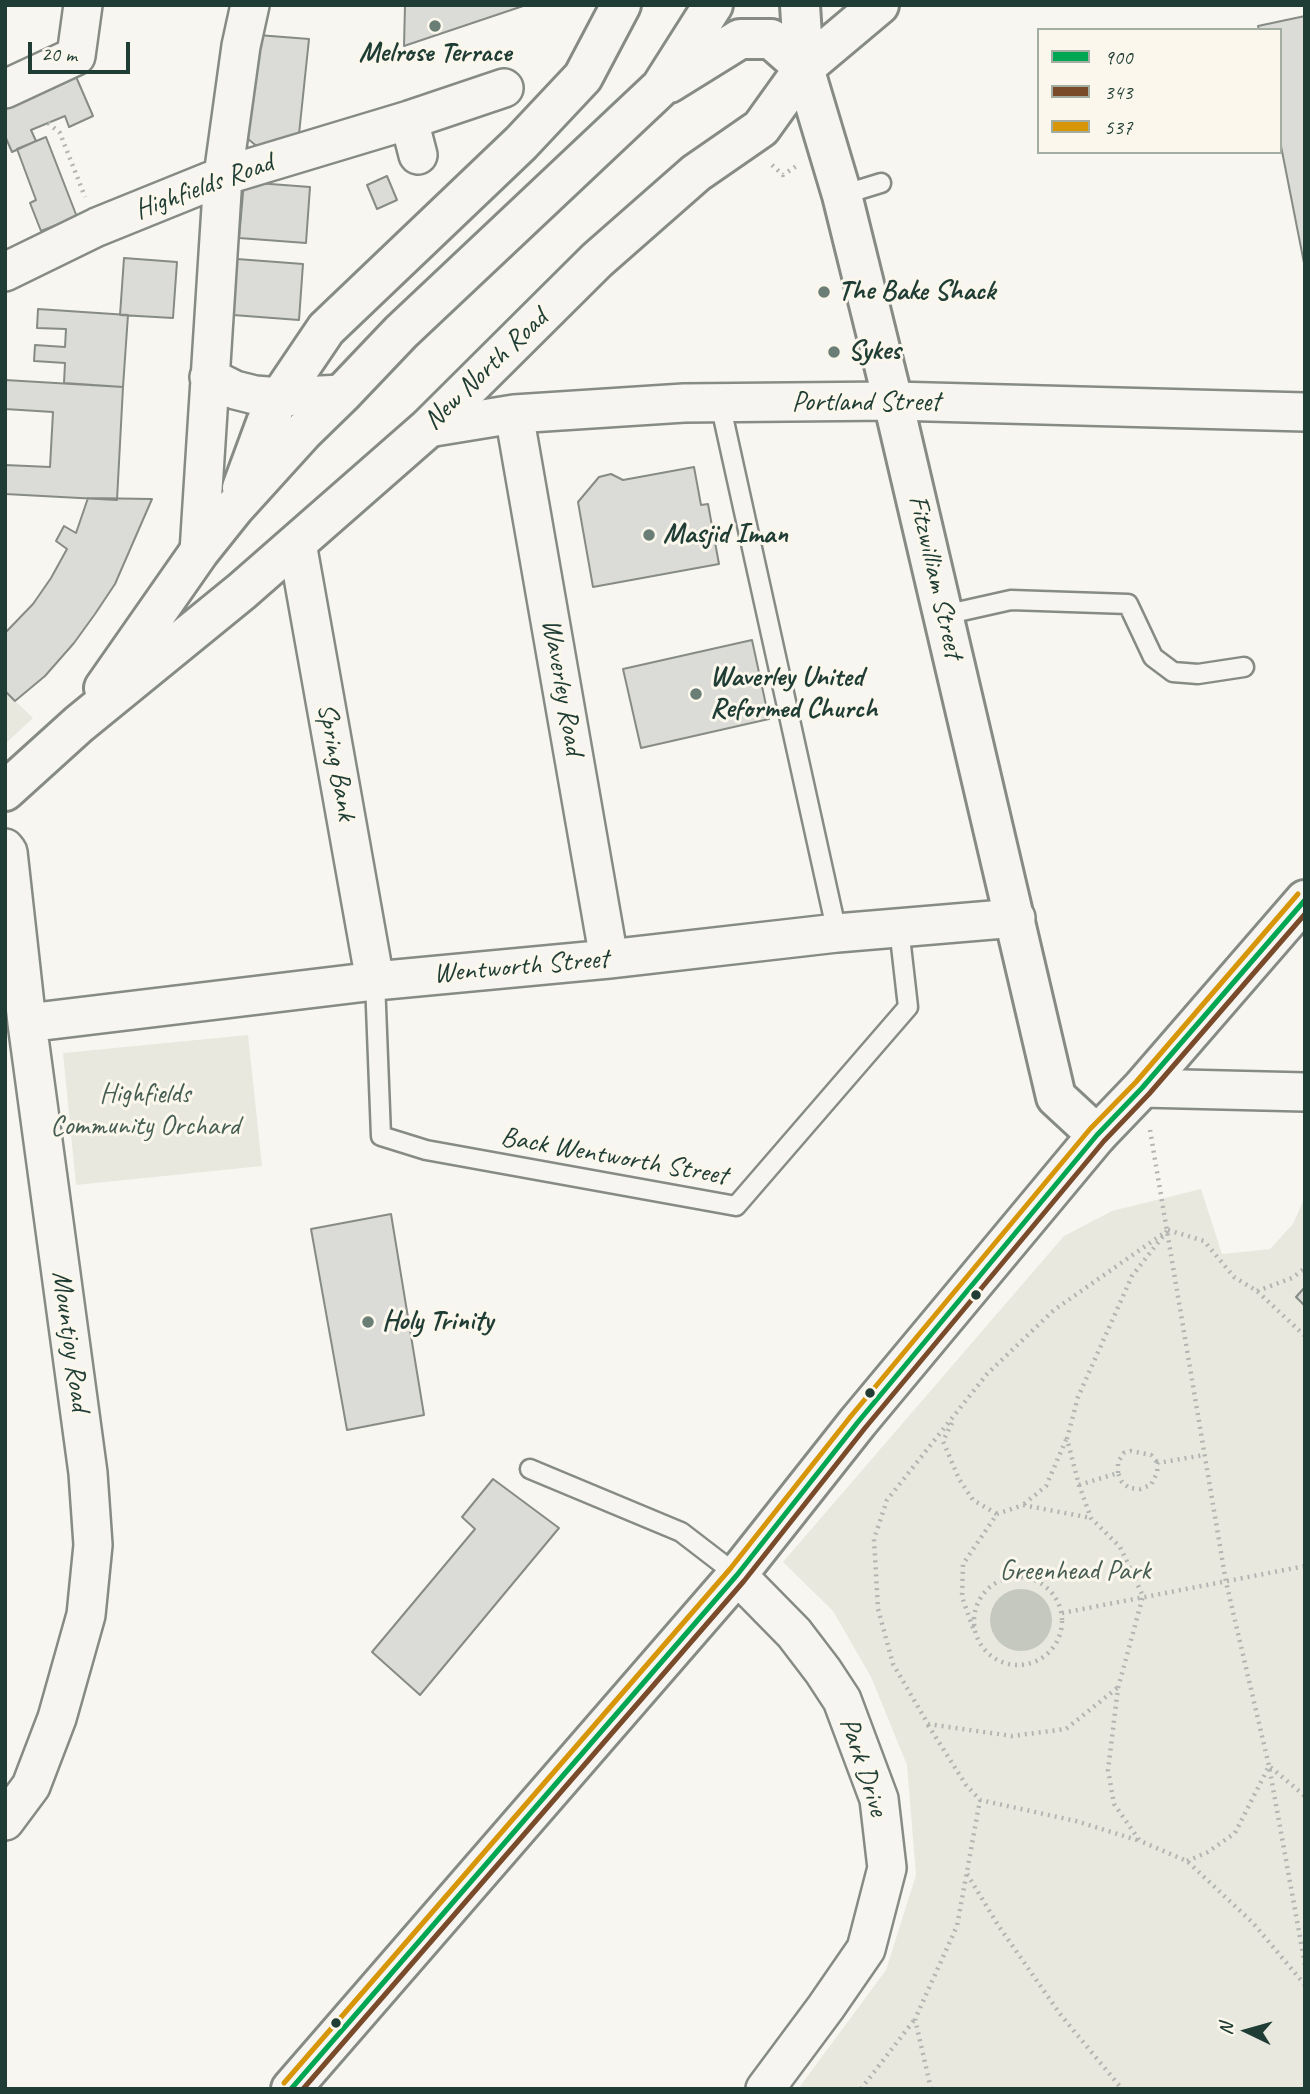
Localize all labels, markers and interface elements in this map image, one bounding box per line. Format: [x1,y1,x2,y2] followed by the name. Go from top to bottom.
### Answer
[427,18,443,34] marker: Melrose Terrace
[32,28,133,72] scale bar
[1037,28,1282,154] legend
[359,37,511,71] place label: Melrose Terrace
[41,41,77,67] text: 20 m
[1104,44,1132,70] text: 900
[1104,79,1132,105] text: 343
[1104,114,1132,140] text: 537
[130,146,278,228] street label: Highfields Road
[838,275,995,309] place label: The Bake Shack
[816,284,832,300] marker: The Bake Shack
[417,302,555,438] street label: New North Road
[848,335,901,369] place label: Sykes
[826,344,842,360] marker: Sykes
[792,386,940,420] street label: Portland Street
[900,492,970,662] street label: Fitzwilliam Street
[663,518,788,552] place label: Masjid Iman
[641,527,657,543] marker: Masjid Iman
[534,616,590,758] street label: Waverley Road
[710,661,877,727] place label: Waverley United Reformed Church
[688,686,704,702] marker: Waverley United Reformed Church
[309,701,363,823] street label: Spring Bank
[432,943,610,991] street label: Wentworth Street
[50,1078,240,1144] park label: Highfields Community Orchard
[498,1121,730,1193] street label: Back Wentworth Street
[44,1269,96,1413] street label: Mountjoy Road
[969,1288,983,1302] unlabelled marker
[382,1305,493,1339] place label: Holy Trinity
[360,1314,376,1330] marker: Holy Trinity
[863,1386,877,1400] unlabelled marker
[1000,1555,1150,1589] park label: Greenhead Park
[831,1714,895,1820] street label: Park Drive
[1212,1996,1282,2066] north arrow
[329,2016,343,2030] unlabelled marker
[1214,2022,1239,2036] text: N

